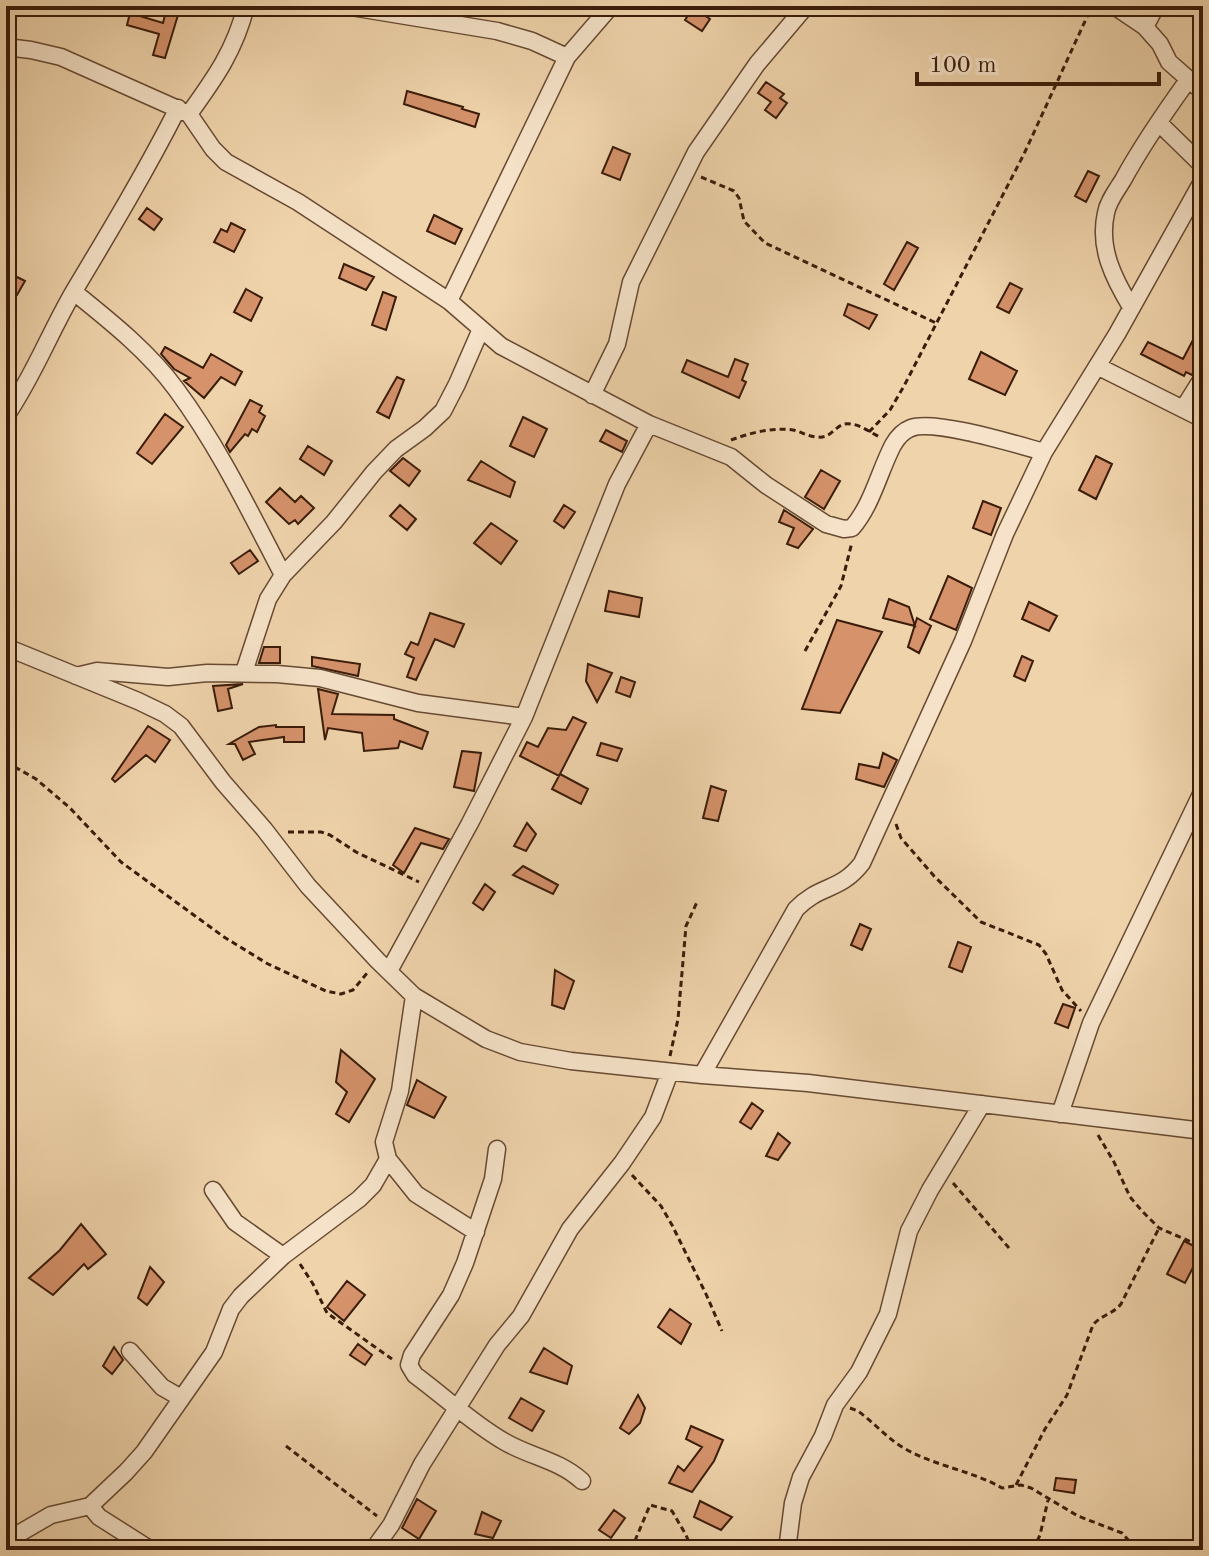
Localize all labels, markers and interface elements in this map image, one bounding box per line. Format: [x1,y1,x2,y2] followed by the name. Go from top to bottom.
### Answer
[917,36,1159,86] scale bar
[929,54,997,78] text: 100 m

